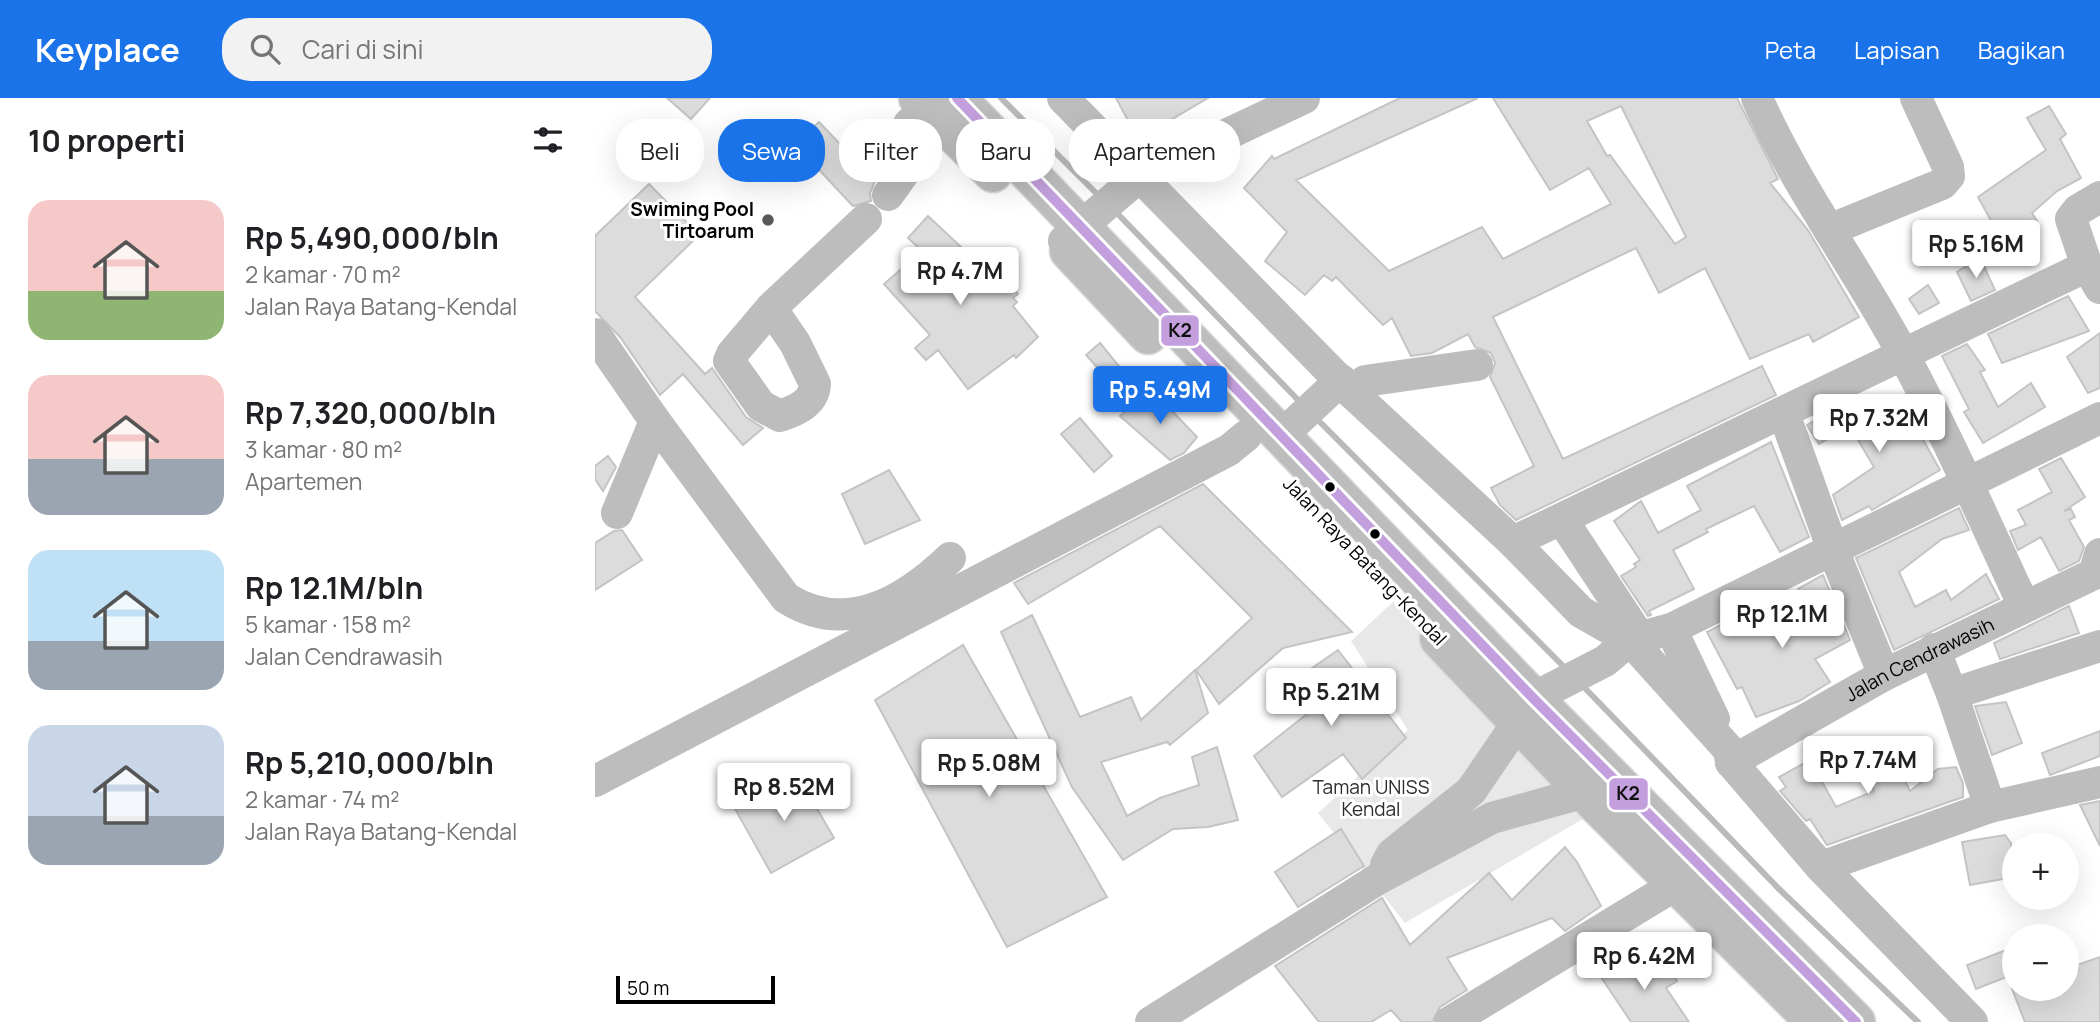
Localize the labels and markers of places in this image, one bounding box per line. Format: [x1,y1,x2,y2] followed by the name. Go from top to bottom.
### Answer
[630,196,754,244] place label: Swiming Pool Tirtoarum
[760,212,776,228] marker: Swiming Pool Tirtoarum
[1904,220,2048,280] pin: Rp 5.16M
[895,248,1025,307] pin: Rp 4.7M
[1088,366,1232,426] pin: Rp 5.49M
[1807,394,1951,454] pin: Rp 7.32M
[1323,480,1337,494] unlabelled marker
[1368,527,1382,541] unlabelled marker
[1710,590,1854,650] pin: Rp 12.1M
[1259,668,1403,728] pin: Rp 5.21M
[1796,736,1940,796] pin: Rp 7.74M
[917,740,1061,799] pin: Rp 5.08M
[712,764,856,823] pin: Rp 8.52M
[1572,932,1716,992] pin: Rp 6.42M

